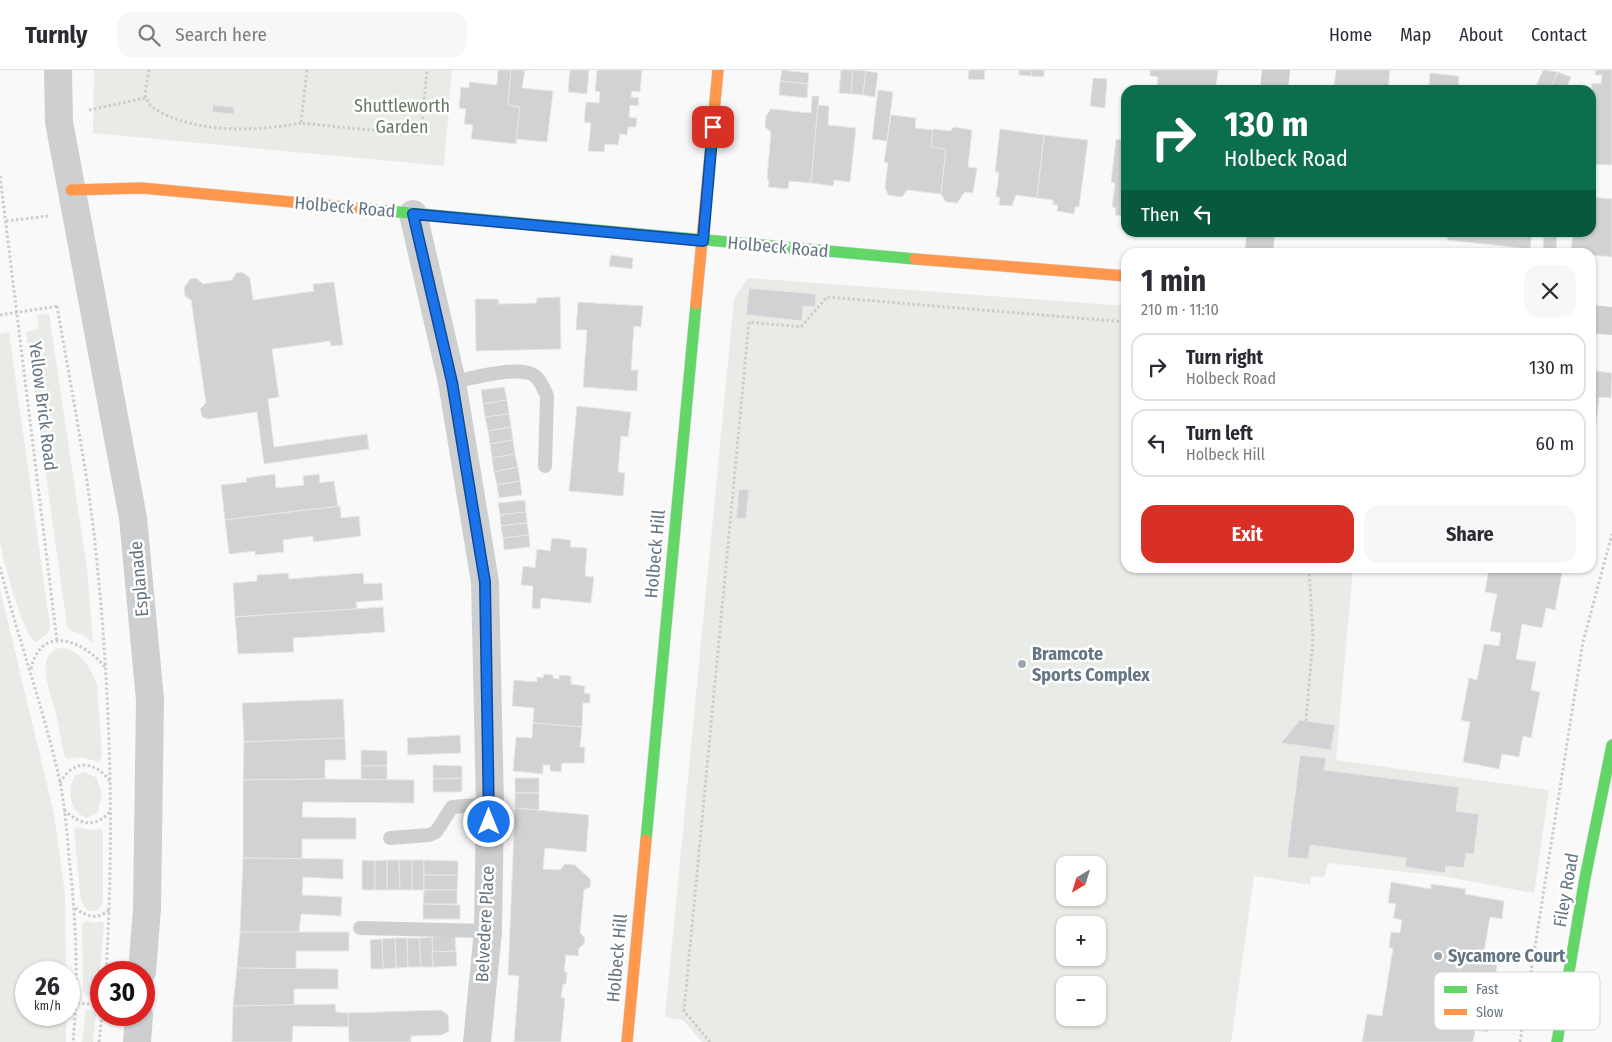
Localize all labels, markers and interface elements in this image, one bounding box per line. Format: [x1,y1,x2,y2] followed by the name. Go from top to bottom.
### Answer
[117,12,467,57] search box
[25,21,87,49] text: Turnly
[135,21,163,49] icon: search
[175,23,267,46] text: Search here
[1329,24,1372,46] text: Home
[1400,24,1431,46] text: Map
[1459,24,1503,46] text: About
[1531,24,1587,46] text: Contact
[354,95,450,138] park label: Shuttleworth Garden
[1224,103,1308,145] text: 130 m
[1141,105,1206,170] icon: right
[692,106,734,148] pin
[699,113,727,141] icon: arrive
[1224,145,1348,172] text: Holbeck Road
[294,192,396,222] street label: Holbeck Road
[1189,200,1217,228] icon: left
[1141,203,1179,226] text: Then
[727,232,829,262] street label: Holbeck Road
[1141,263,1206,299] text: 1 min
[1524,265,1576,317] button: close
[1141,300,1219,319] text: 210 m · 11:10
[24,340,62,472] street label: Yellow Brick Road
[1186,346,1263,369] text: Turn right
[1143,353,1171,381] icon: right
[1529,356,1574,379] text: 130 m
[1186,369,1276,388] text: Holbeck Road
[1186,422,1253,445] text: Turn left
[1143,429,1171,457] icon: left
[1536,432,1574,455] text: 60 m
[1186,445,1265,464] text: Holbeck Hill
[1141,505,1354,563] button: Exit
[1364,505,1576,563] button: Share
[640,509,670,599] street label: Holbeck Hill
[125,540,153,618] street label: Esplanade
[1032,643,1150,686] place label: Bramcote Sports Complex
[1016,658,1028,670] marker: Bramcote Sports Complex
[462,795,514,847] position arrow
[1549,851,1583,929] street label: Filey Road
[1056,856,1106,906] north arrow
[1056,856,1106,1026] map controls
[471,865,499,983] street label: Belvedere Place
[602,913,632,1003] street label: Holbeck Hill
[1056,916,1106,966] button: +
[1448,945,1566,967] place label: Sycamore Court
[1432,950,1444,962] marker: Sycamore Court
[90,961,155,1026] speed limit sign: 30
[35,972,60,1002] text: 26
[1434,972,1600,1030] legend
[1056,976,1106,1026] button: −
[1476,981,1499,998] text: Fast
[34,999,61,1013] text: km/h
[1476,1004,1503,1021] text: Slow

